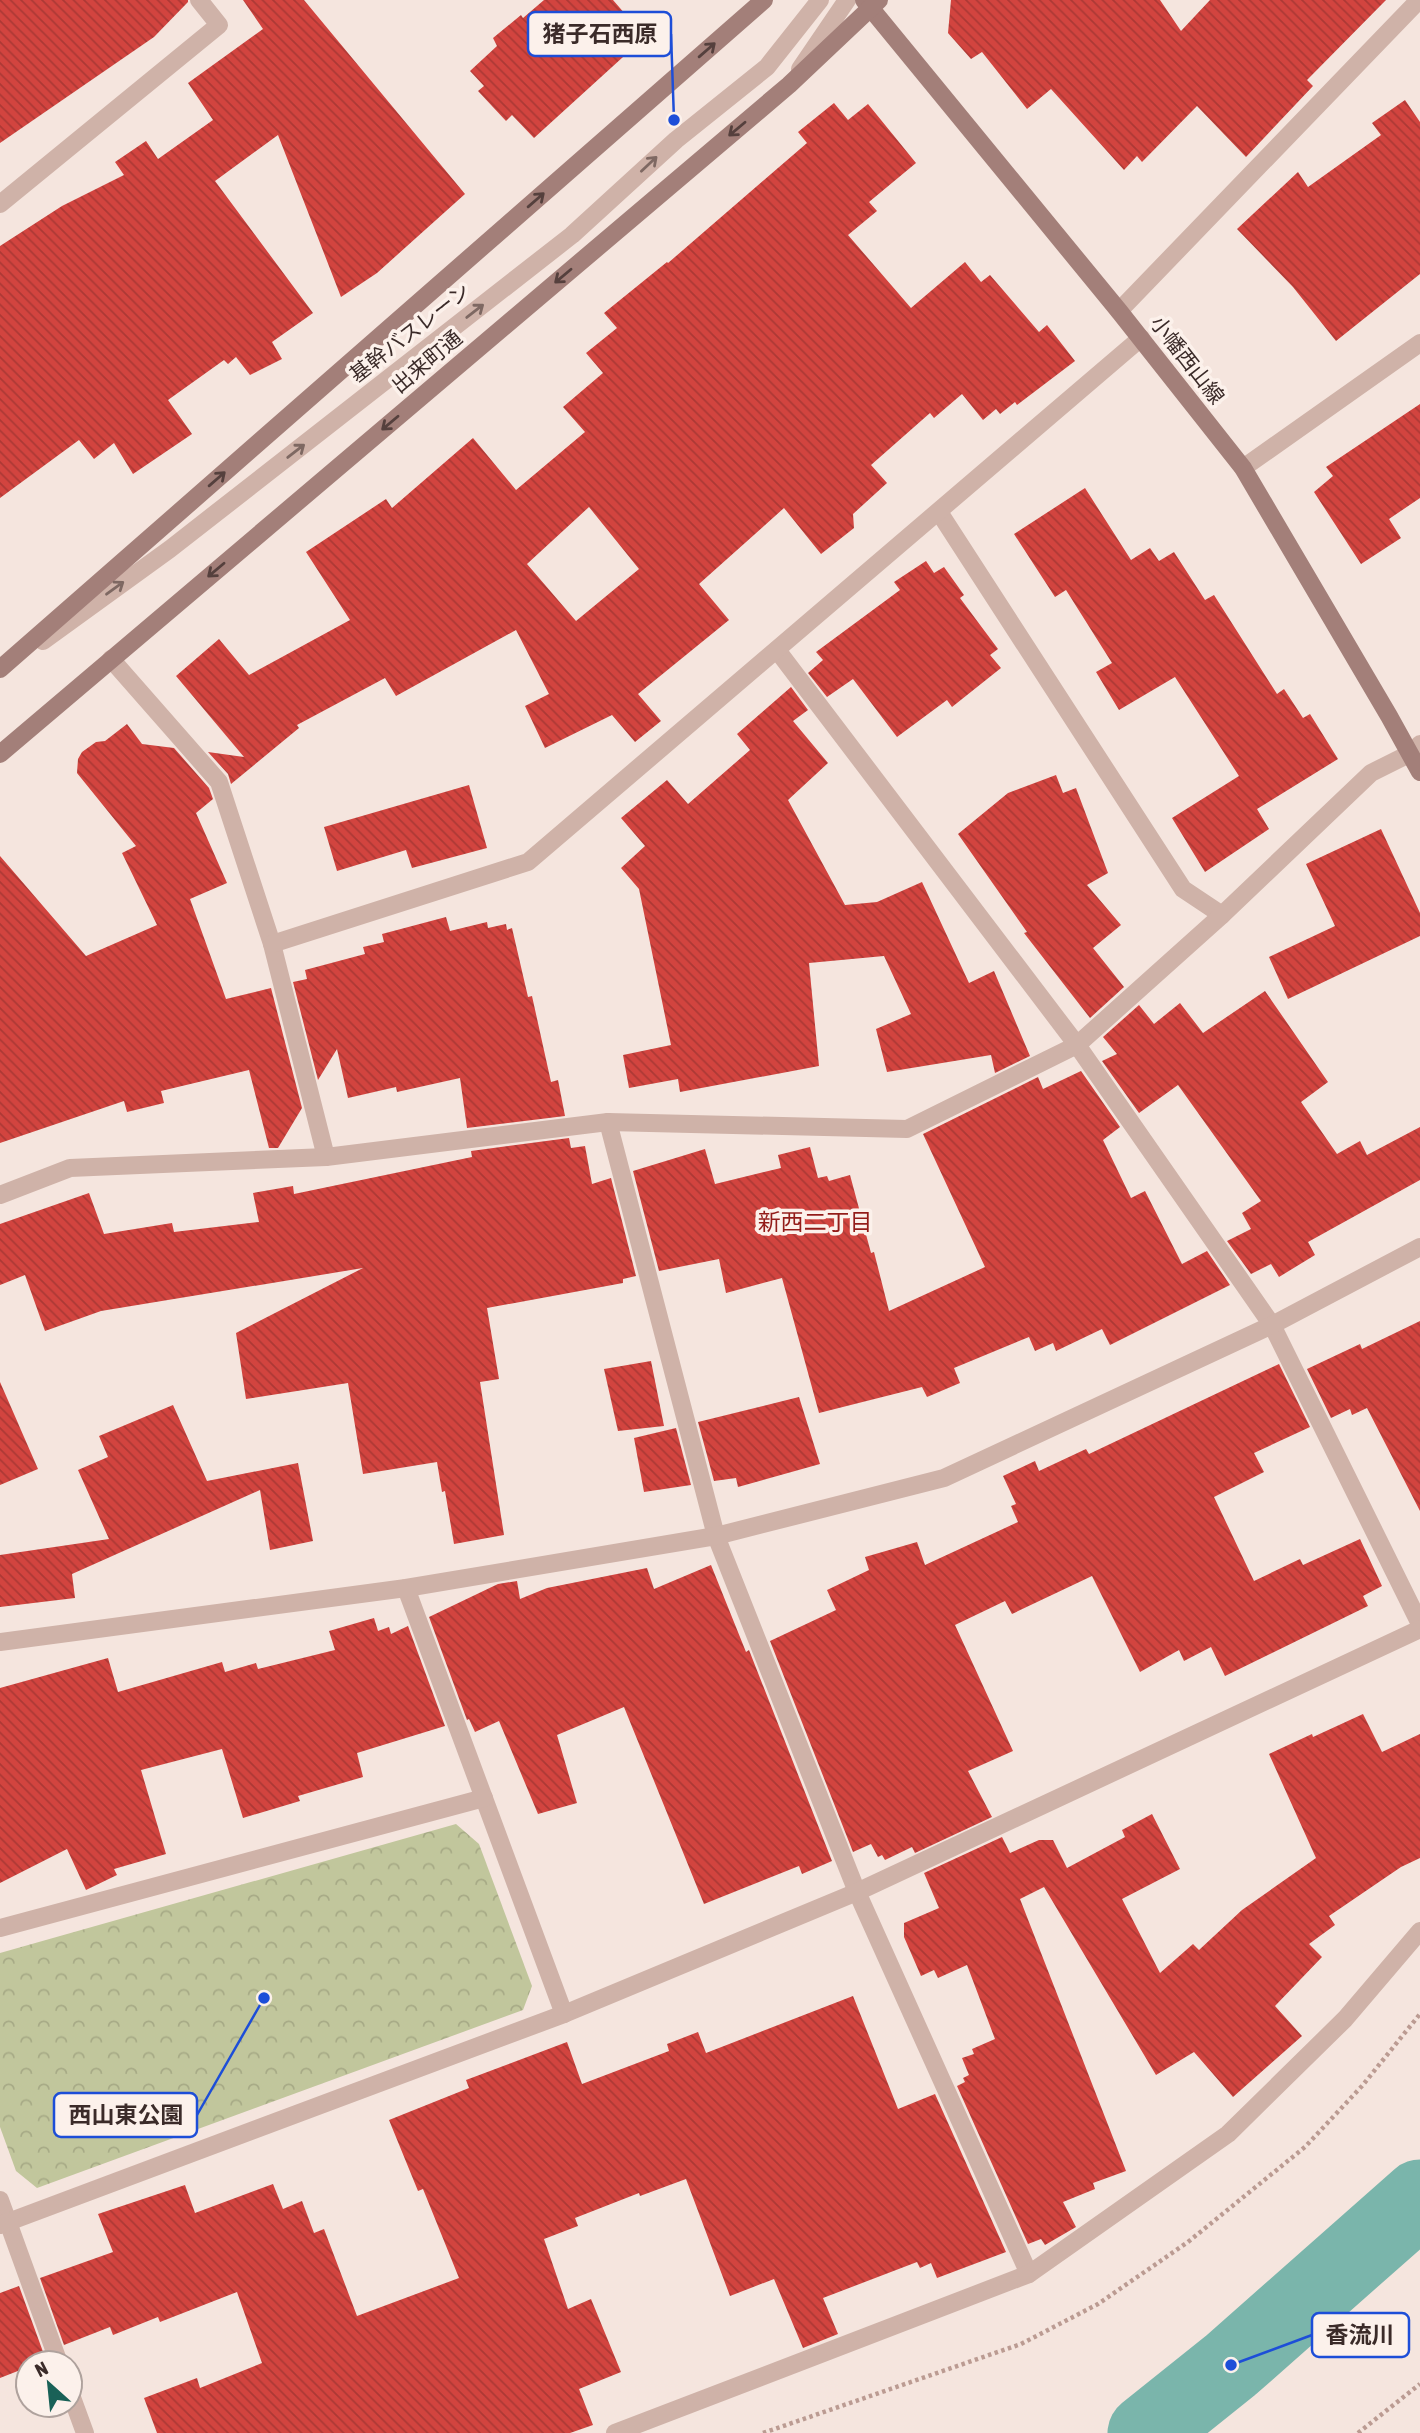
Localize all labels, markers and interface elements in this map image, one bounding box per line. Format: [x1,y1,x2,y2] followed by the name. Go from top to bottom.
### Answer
[528,12,671,56] callout: 猪子石西原
[543,21,658,47] text: 猪子石西原
[698,42,716,58] one-way arrow
[728,121,746,137] one-way arrow
[640,156,657,173] one-way arrow
[527,192,545,208] one-way arrow
[554,268,572,284] one-way arrow
[344,278,474,387] street label: 基幹バスレーン
[466,303,484,318] one-way arrow
[1146,311,1230,408] street label: 小幡西山線
[386,325,466,397] street label: 出来町通
[381,415,399,431] one-way arrow
[286,443,305,458] one-way arrow
[208,471,226,487] one-way arrow
[207,562,225,578] one-way arrow
[105,581,124,596] one-way arrow
[758,1209,873,1235] district label: 新西二丁目
[54,2093,197,2137] callout: 西山東公園
[69,2102,184,2128] text: 西山東公園
[1312,2313,1409,2357] callout: 香流川
[1326,2322,1395,2348] text: 香流川
[14,2349,84,2419] north arrow
[31,2357,51,2381] text: N

